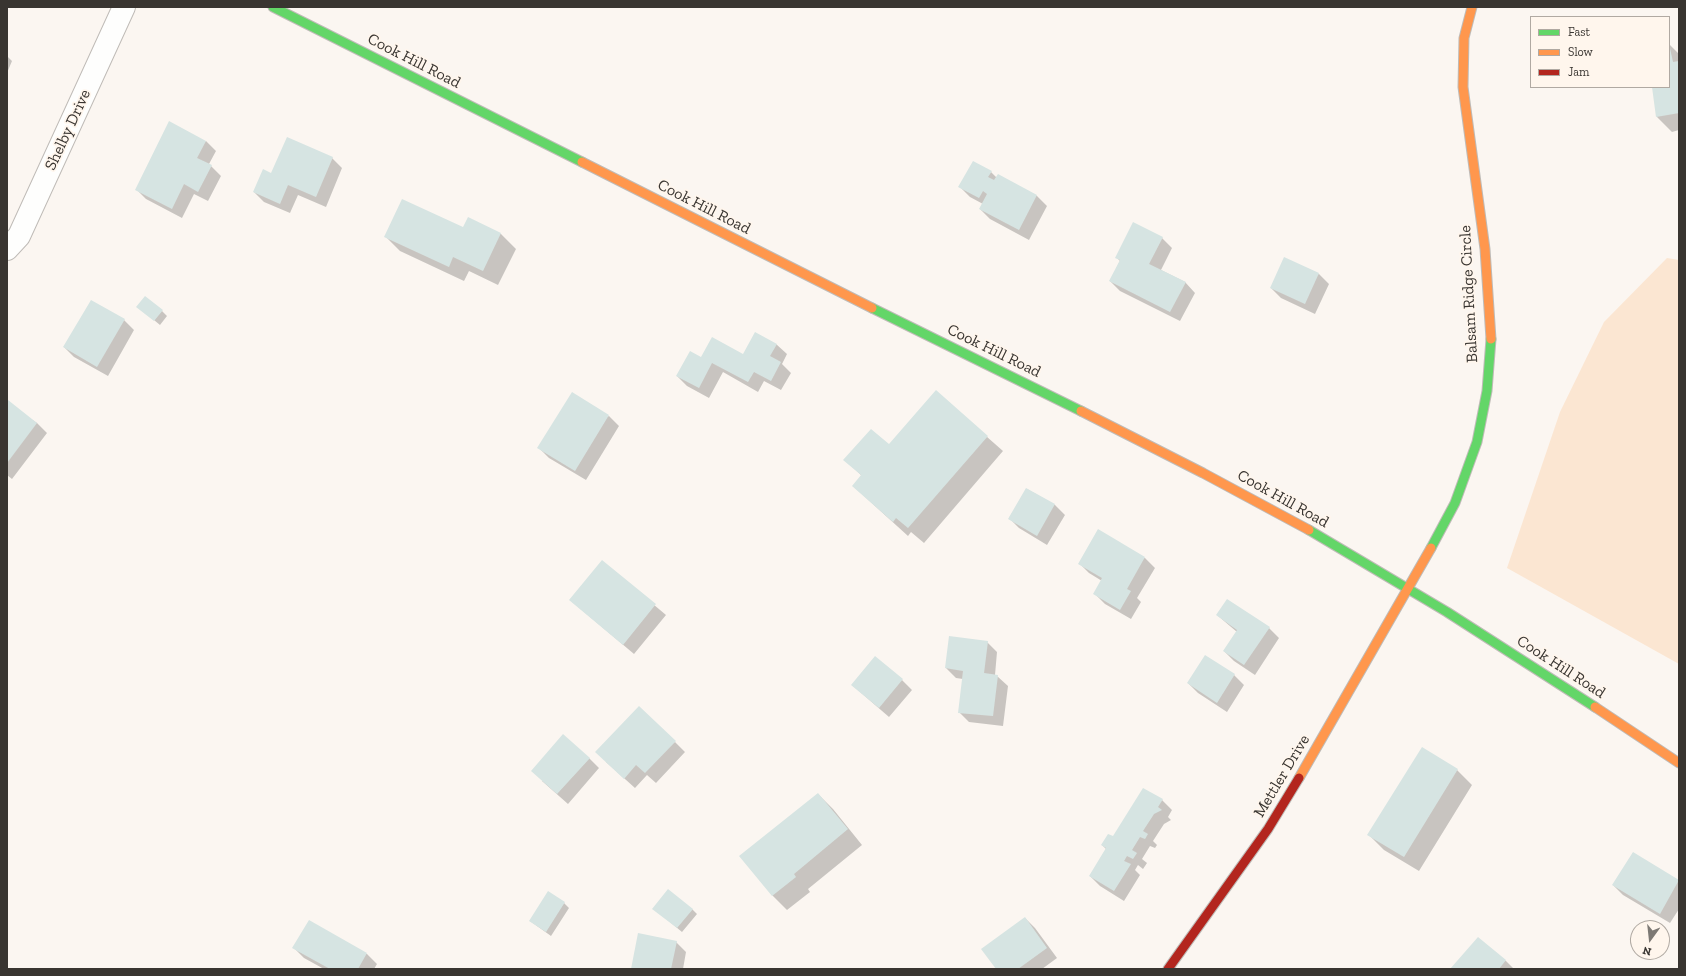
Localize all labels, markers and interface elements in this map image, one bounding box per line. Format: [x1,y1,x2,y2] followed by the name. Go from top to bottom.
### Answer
[1530,16,1670,88] legend
[1568,25,1590,39] text: Fast
[364,29,464,93] street label: Cook Hill Road
[1568,45,1593,59] text: Slow
[1568,65,1589,79] text: Jam
[41,87,95,173] street label: Shelby Drive
[654,175,754,239] street label: Cook Hill Road
[1456,225,1482,363] street label: Balsam Ridge Circle
[944,320,1044,382] street label: Cook Hill Road
[1234,466,1332,532] street label: Cook Hill Road
[1513,631,1609,703] street label: Cook Hill Road
[1250,731,1314,821] street label: Mettler Drive
[1630,920,1670,960] north arrow
[1641,944,1653,958] text: N

